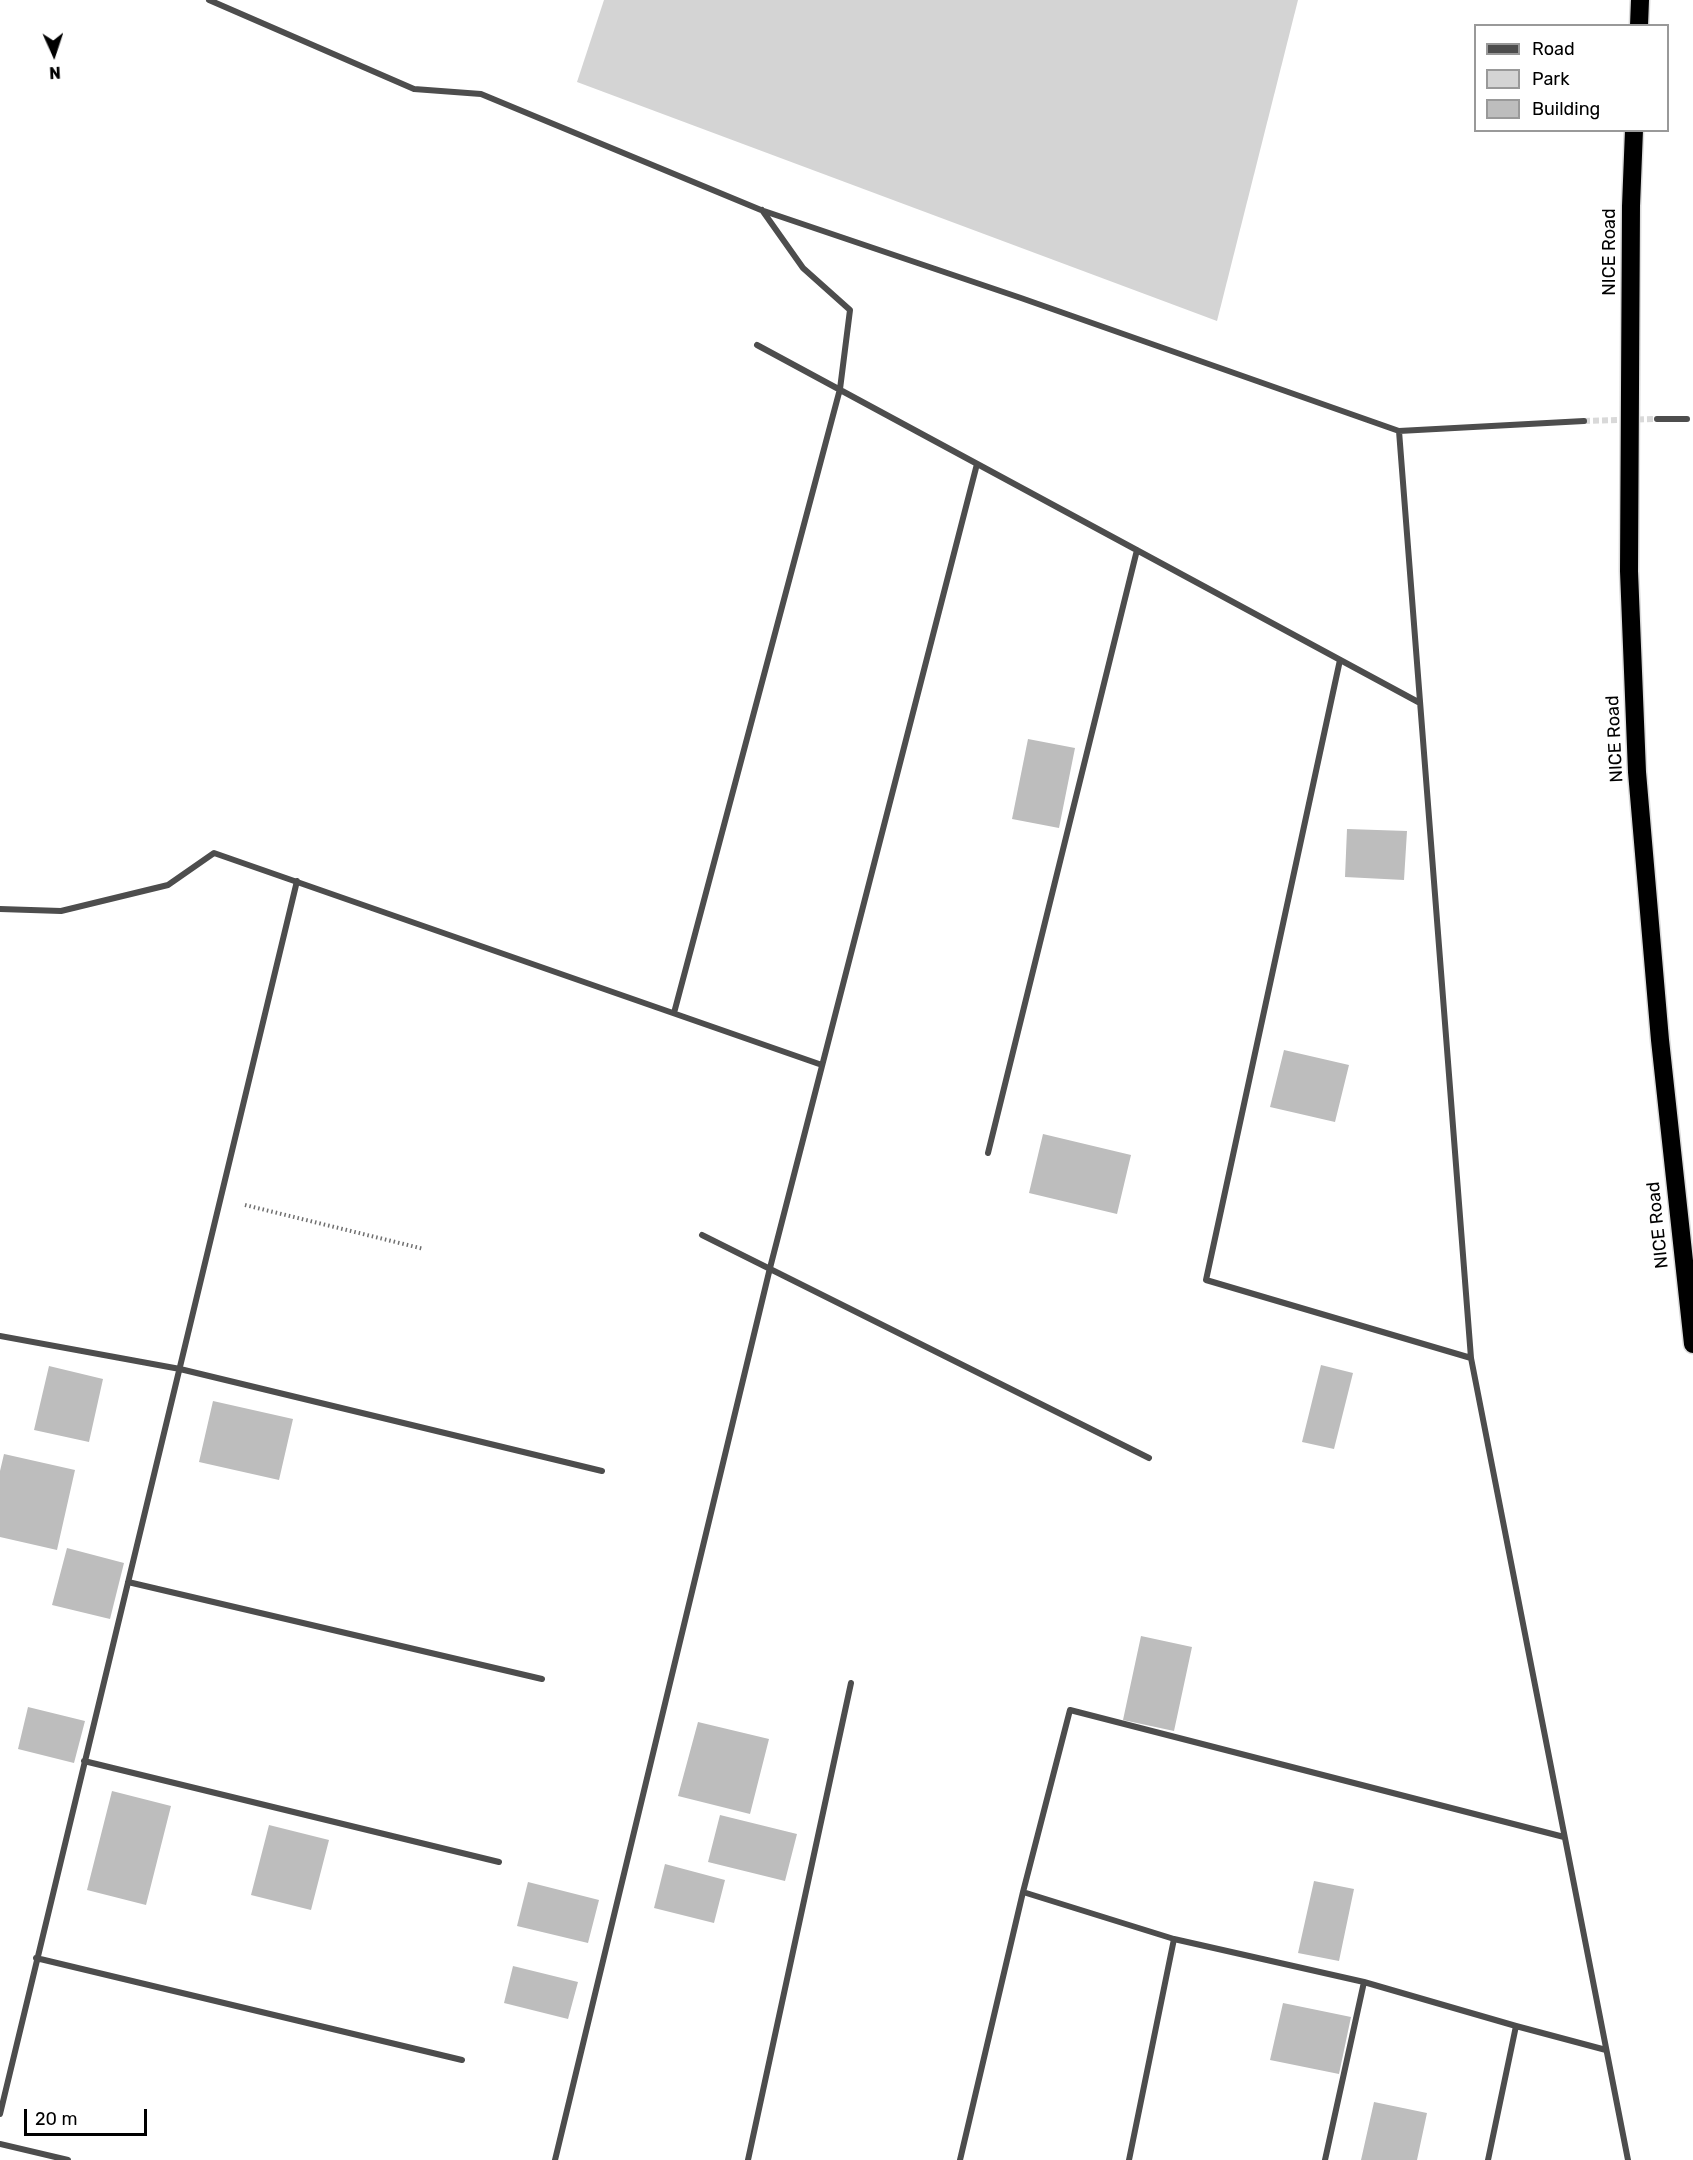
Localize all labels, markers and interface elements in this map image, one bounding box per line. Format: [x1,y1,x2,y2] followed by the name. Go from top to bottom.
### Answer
[24,24,84,84] north arrow
[1474,24,1669,132] legend
[1532,38,1575,60] text: Road
[49,63,61,82] text: N
[1532,68,1569,90] text: Park
[1532,98,1600,120] text: Building
[1599,208,1621,296] street label: NICE Road
[1602,695,1628,783] street label: NICE Road
[1643,1180,1673,1270] street label: NICE Road
[27,2097,150,2135] scale bar
[35,2108,77,2130] text: 20 m

